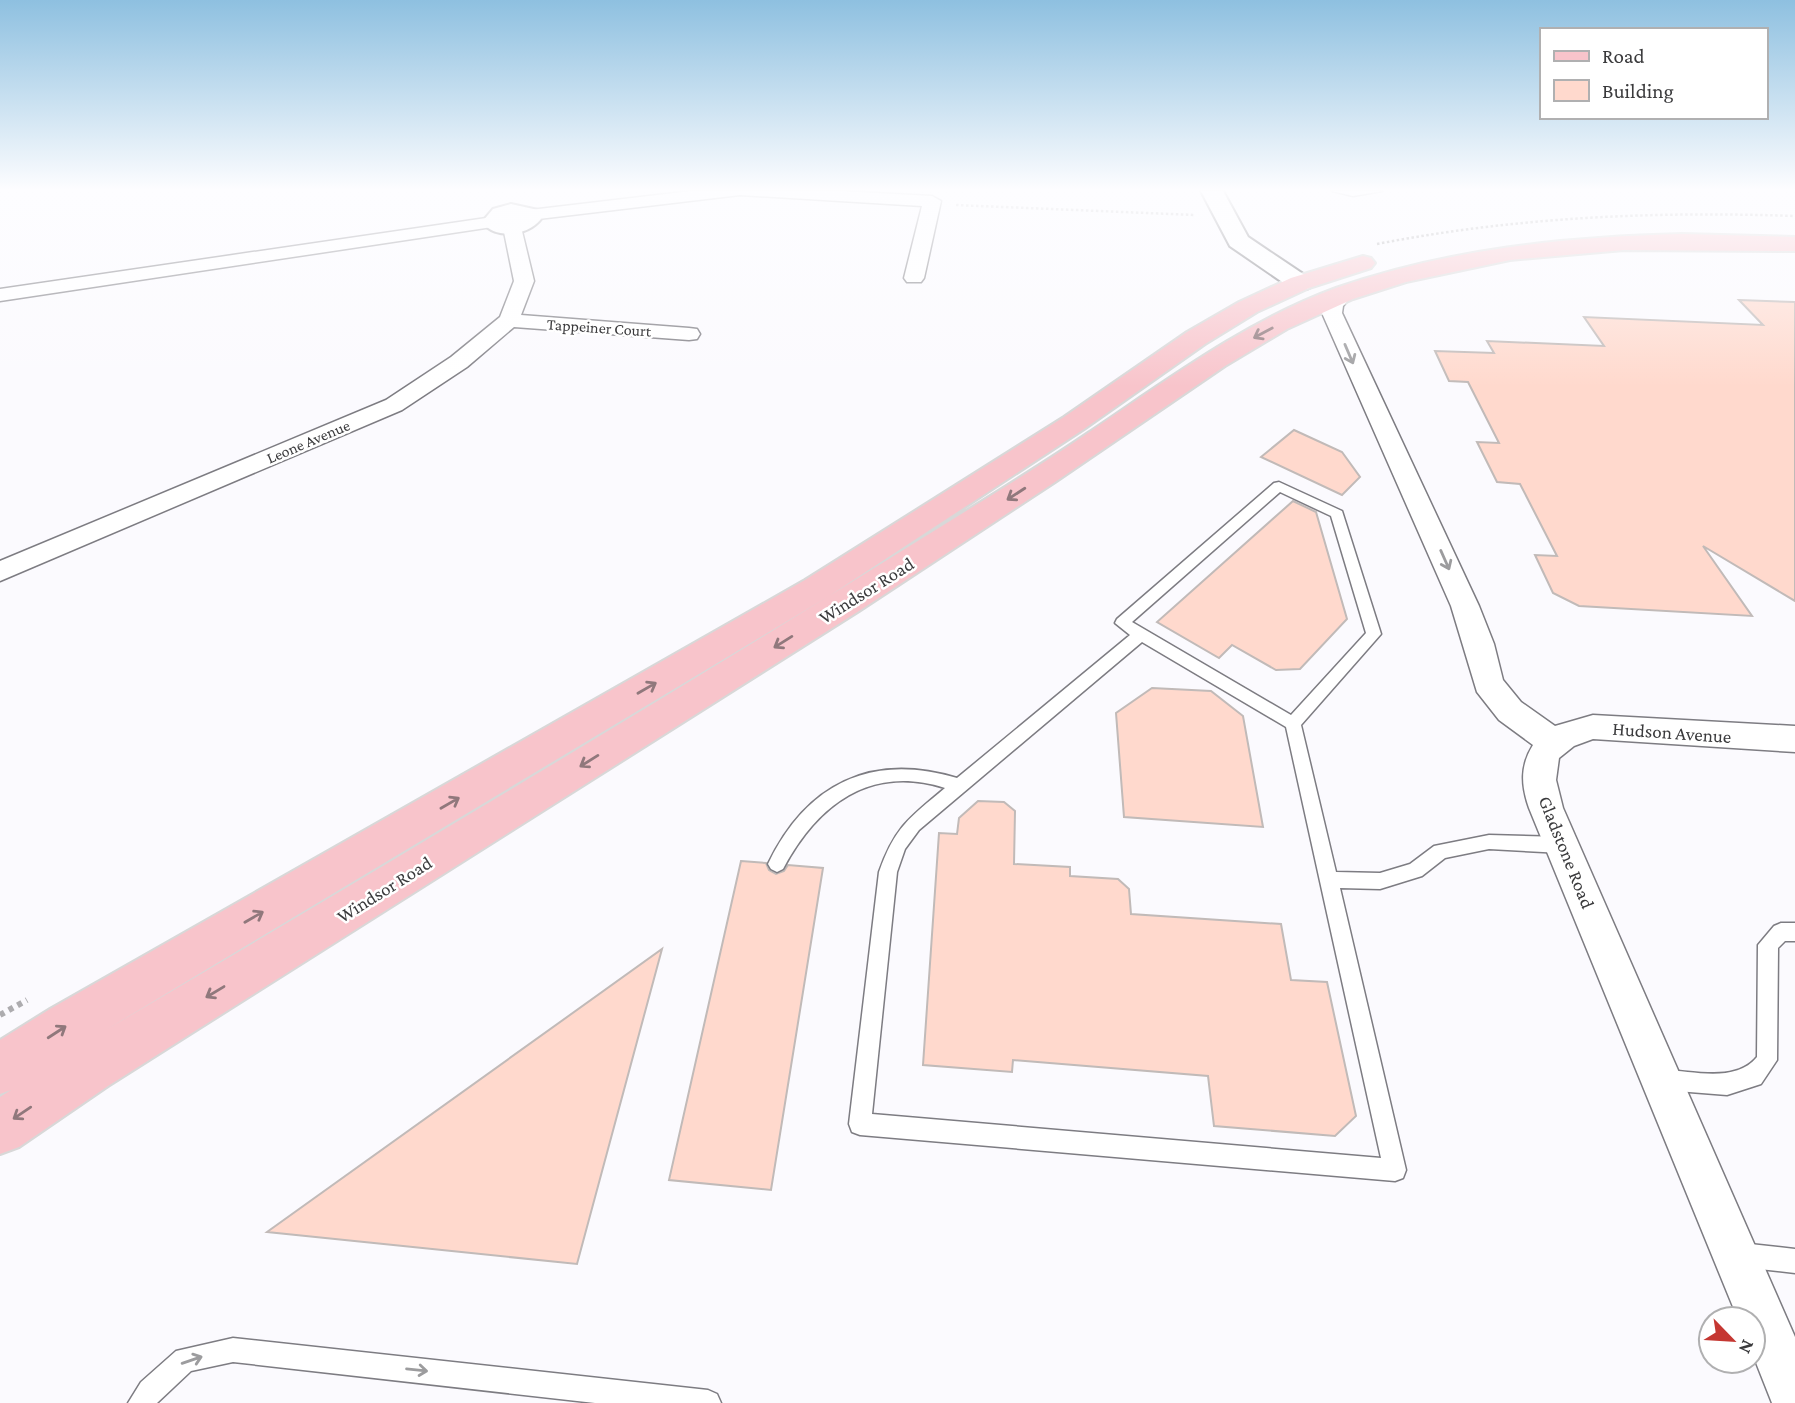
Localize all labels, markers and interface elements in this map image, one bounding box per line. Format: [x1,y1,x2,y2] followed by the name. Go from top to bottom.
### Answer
[1540,28,1767,119] legend
[1602,44,1645,68] text: Road
[1602,79,1674,103] text: Building
[546,315,652,341] street label: Tappeiner Court
[1253,327,1274,340] one-way arrow
[1344,343,1357,364] one-way arrow
[264,416,352,467] street label: Leone Avenue
[1007,486,1026,501] one-way arrow
[1439,549,1452,571] one-way arrow
[815,553,918,628] street label: Windsor Road
[773,635,793,649] one-way arrow
[636,681,656,695] one-way arrow
[1612,718,1732,747] street label: Hudson Avenue
[579,754,599,768] one-way arrow
[1534,793,1599,912] street label: Gladstone Road
[440,796,460,810] one-way arrow
[333,852,436,927] street label: Windsor Road
[243,910,263,924] one-way arrow
[205,986,225,1000] one-way arrow
[47,1025,66,1039] one-way arrow
[13,1106,32,1120] one-way arrow
[1697,1305,1767,1375] north arrow
[1735,1337,1759,1357] text: N
[181,1353,203,1365] one-way arrow
[405,1364,428,1377] one-way arrow

